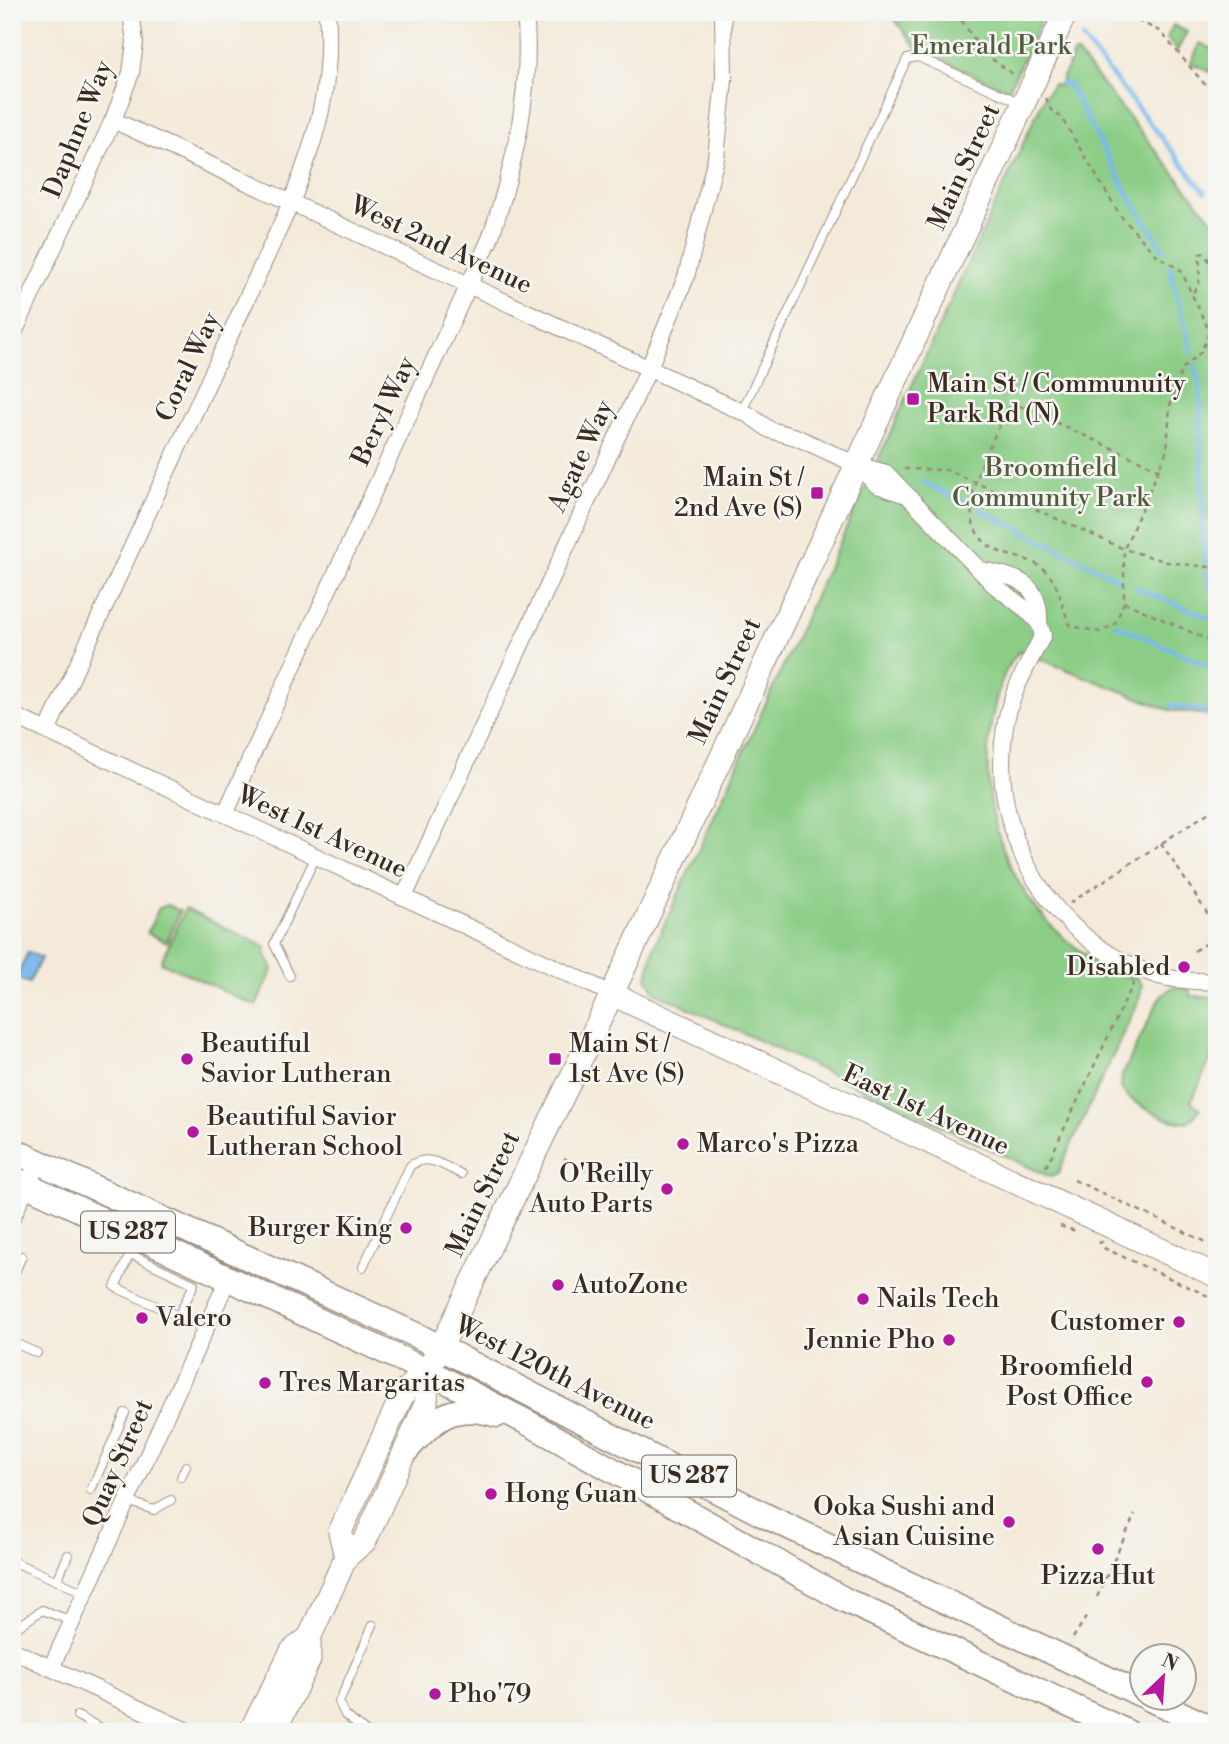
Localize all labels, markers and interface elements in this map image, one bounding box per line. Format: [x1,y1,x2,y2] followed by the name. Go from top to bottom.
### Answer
[911,30,1072,62] park label: Emerald Park
[36,55,120,202] street label: Daphne Way
[921,99,1007,235] street label: Main Street
[344,188,537,301] street label: West 2nd Avenue
[149,307,227,427] street label: Coral Way
[344,351,423,472] street label: Beryl Way
[927,368,1186,430] place label: Main St / Communuity Park Rd (N)
[905,391,921,407] marker: Main St / Communuity Park Rd (N)
[541,394,621,518] street label: Agate Way
[952,452,1151,514] park label: Broomfield Community Park
[674,462,805,524] place label: Main St / 2nd Ave (S)
[809,485,825,501] marker: Main St / 2nd Ave (S)
[682,613,768,749] street label: Main Street
[231,778,412,885] street label: West 1st Avenue
[1066,951,1170,983] place label: Disabled
[1176,959,1192,975] marker: Disabled
[200,1028,392,1090] place label: Beautiful Savior Lutheran
[569,1028,685,1090] place label: Main St / 1st Ave (S)
[179,1051,195,1067] marker: Beautiful Savior Lutheran
[547,1051,563,1067] marker: Main St / 1st Ave (S)
[838,1057,1014,1163] street label: East 1st Avenue
[206,1101,403,1163] place label: Beautiful Savior Lutheran School
[185,1124,201,1140] marker: Beautiful Savior Lutheran School
[439,1126,527,1262] street label: Main Street
[697,1128,860,1160] place label: Marco's Pizza
[675,1136,691,1152] marker: Marco's Pizza
[529,1158,653,1220] place label: O'Reilly Auto Parts
[659,1181,675,1197] marker: O'Reilly Auto Parts
[81,1212,175,1252] road number: US 287
[248,1212,393,1244] place label: Burger King
[398,1220,414,1236] marker: Burger King
[571,1269,688,1301] place label: AutoZone
[550,1277,566,1293] marker: AutoZone
[877,1283,1000,1315] place label: Nails Tech
[855,1291,871,1307] marker: Nails Tech
[155,1302,232,1334] place label: Valero
[1050,1306,1165,1338] place label: Customer
[448,1308,661,1437] street label: West 120th Avenue
[134,1310,150,1326] marker: Valero
[1171,1314,1187,1330] marker: Customer
[804,1324,935,1356] place label: Jennie Pho
[941,1332,957,1348] marker: Jennie Pho
[999,1351,1133,1413] place label: Broomfield Post Office
[279,1367,465,1399] place label: Tres Margaritas
[1139,1374,1155,1390] marker: Broomfield Post Office
[257,1375,273,1391] marker: Tres Margaritas
[76,1394,160,1532] street label: Quay Street
[642,1456,736,1496] road number: US 287
[505,1478,637,1510] place label: Hong Guan
[483,1486,499,1502] marker: Hong Guan
[813,1491,995,1553] place label: Ooka Sushi and Asian Cuisine
[1001,1514,1017,1530] marker: Ooka Sushi and Asian Cuisine
[1090,1541,1106,1557] marker: Pizza Hut
[1041,1560,1155,1592] place label: Pizza Hut
[1128,1642,1198,1712] north arrow
[1158,1648,1182,1677] text: N
[449,1678,531,1710] place label: Pho'79
[427,1686,443,1702] marker: Pho'79

